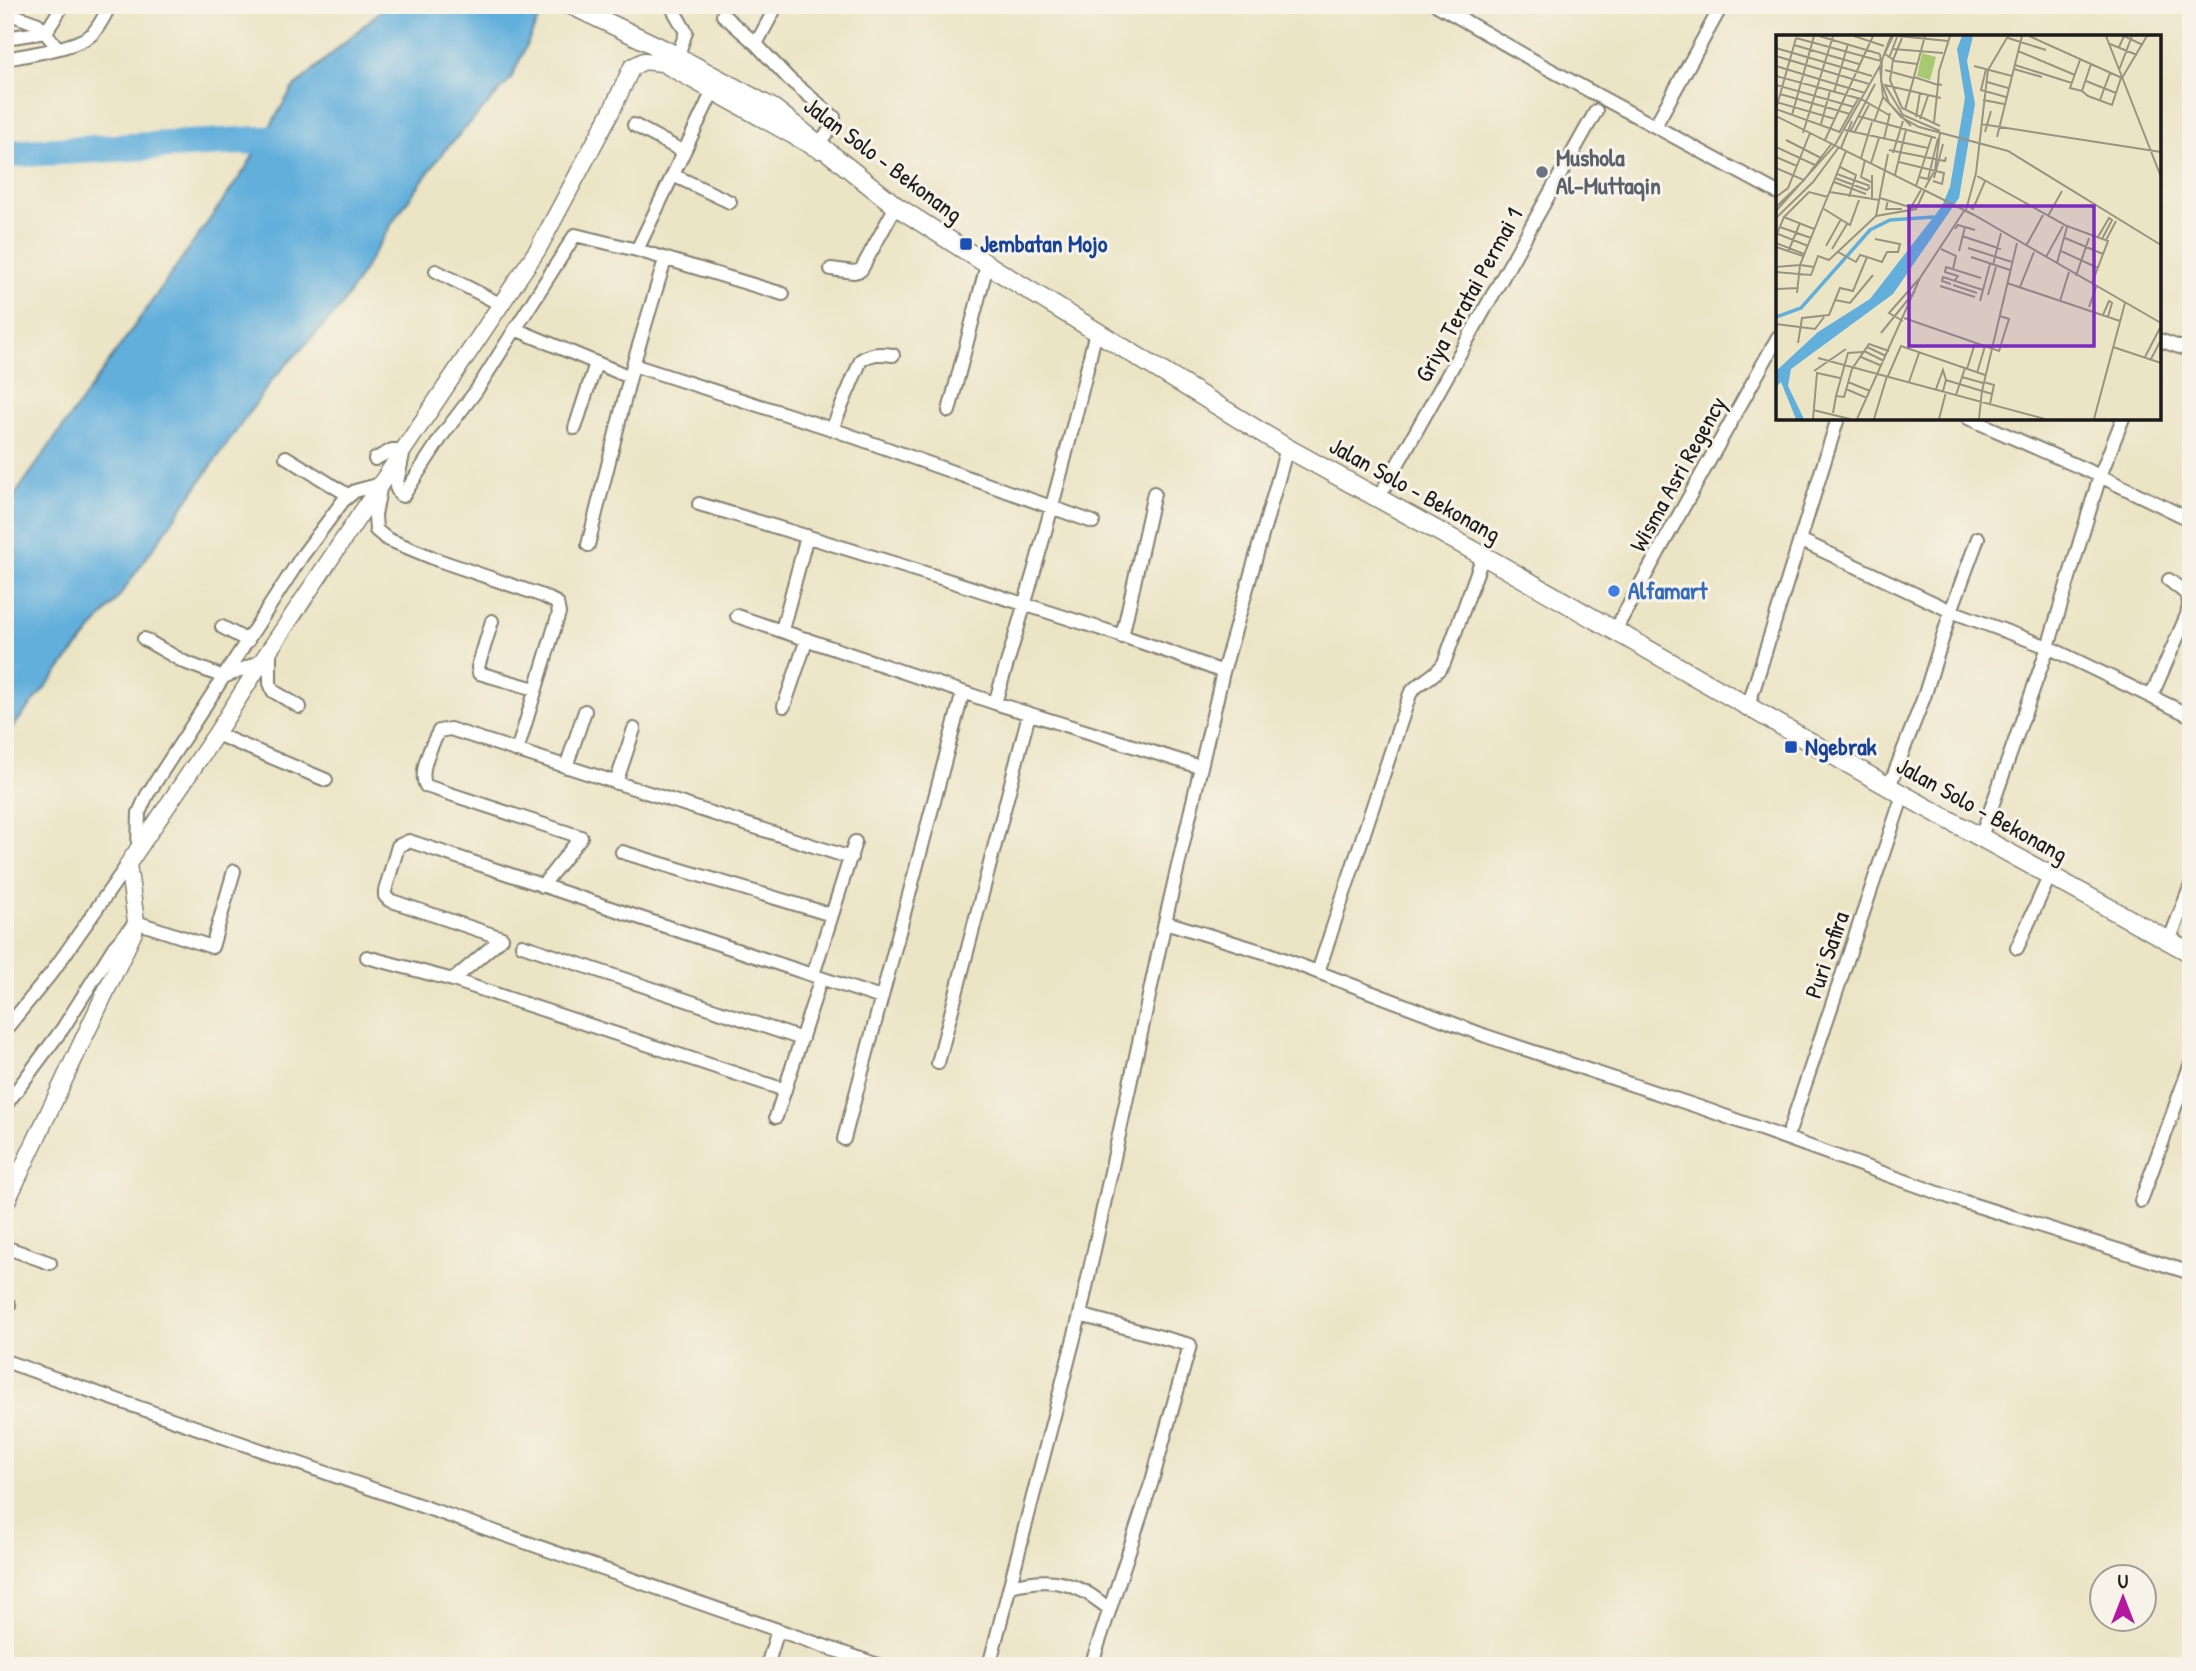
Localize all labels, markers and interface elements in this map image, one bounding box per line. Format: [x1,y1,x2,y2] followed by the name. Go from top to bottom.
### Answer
[1776,35,2161,420] inset map
[798,89,970,229] street label: Jalan Solo - Bekonang
[1556,141,1661,202] place label: Mushola Al-Muttaqin
[1534,164,1550,180] marker: Mushola Al-Muttaqin
[1407,202,1529,387] street label: Griya Teratai Permai 1
[980,227,1108,259] place label: Jembatan Mojo
[958,236,974,252] marker: Jembatan Mojo
[1621,390,1733,557] street label: Wisma Asri Regency
[1324,429,1507,549] street label: Jalan Solo - Bekonang
[1628,574,1708,606] place label: Alfamart
[1606,583,1622,599] marker: Alfamart
[1805,730,1877,763] place label: Ngebrak
[1783,739,1799,755] marker: Ngebrak
[1891,749,2074,869] street label: Jalan Solo - Bekonang
[1796,907,1856,1002] street label: Puri Safira
[2088,1562,2158,1632] north arrow
[2118,1568,2129,1594] text: U

